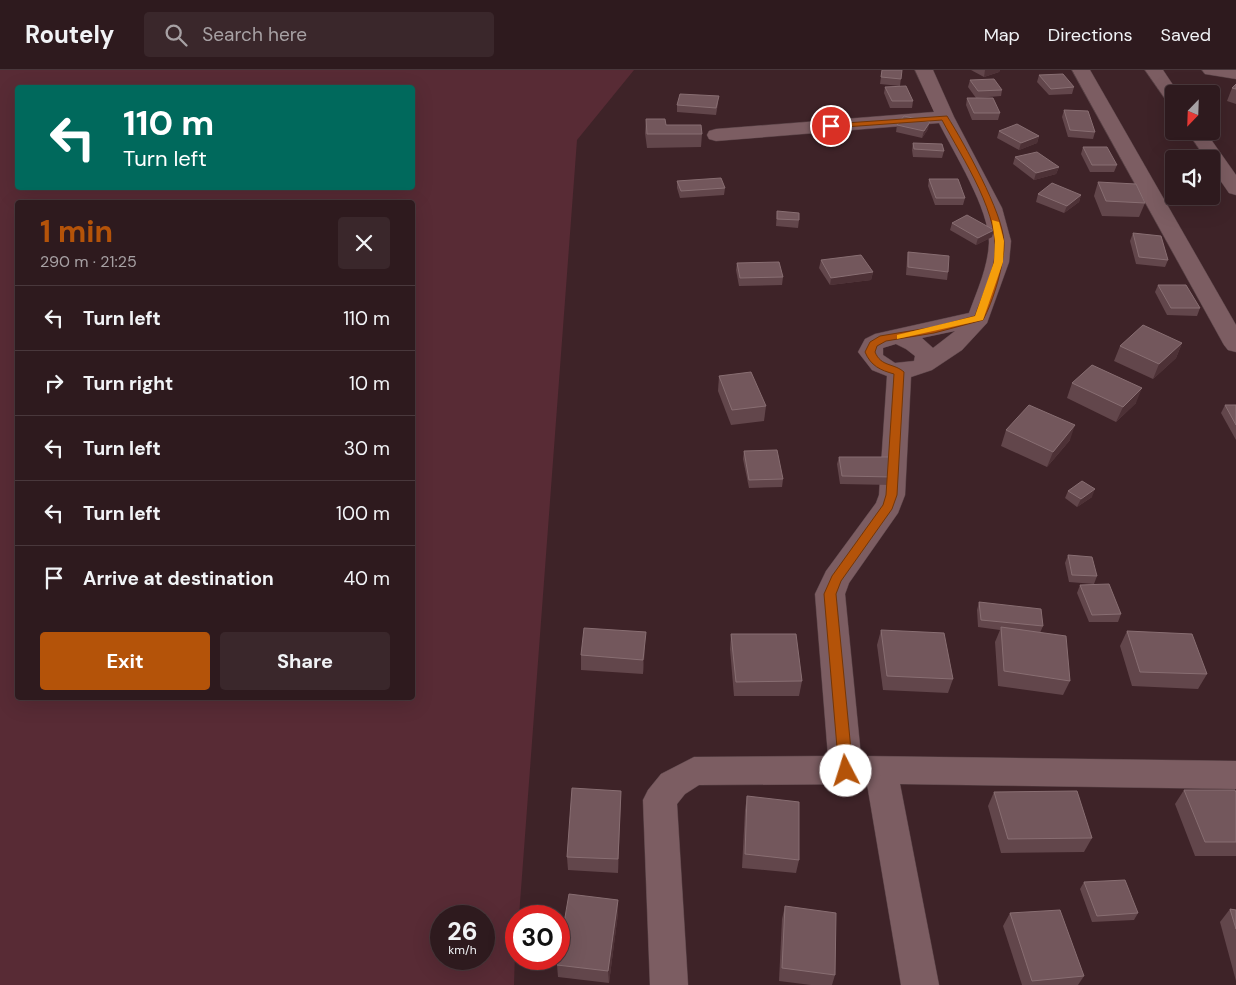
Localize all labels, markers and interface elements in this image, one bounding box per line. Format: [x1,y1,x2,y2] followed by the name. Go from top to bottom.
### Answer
[144,12,494,57] search box
[25,19,114,50] text: Routely
[162,21,190,49] icon: search
[202,22,307,47] text: Search here
[984,23,1020,47] text: Map
[1048,23,1133,47] text: Directions
[1161,23,1211,47] text: Saved
[1165,85,1220,140] north arrow
[1165,85,1220,205] map controls
[123,100,214,146] text: 110 m
[40,105,105,170] icon: left
[810,105,852,147] pin
[817,112,845,140] icon: arrive
[123,144,207,173] text: Turn left
[1165,150,1220,205] button: sound
[40,212,113,251] text: 1 min
[338,217,390,269] button: close
[40,251,137,272] text: 290 m · 21:25
[40,304,68,332] icon: left
[83,306,161,331] text: Turn left
[343,306,390,331] text: 110 m
[40,369,68,397] icon: right
[83,371,173,396] text: Turn right
[349,371,390,396] text: 10 m
[40,434,68,462] icon: left
[83,436,161,461] text: Turn left
[344,436,390,461] text: 30 m
[40,499,68,527] icon: left
[83,501,161,526] text: Turn left
[336,501,390,526] text: 100 m
[40,564,68,592] icon: arrive
[83,566,274,591] text: Arrive at destination
[343,566,390,591] text: 40 m
[40,632,210,690] button: Exit
[220,632,390,690] button: Share
[819,744,871,796] position arrow
[505,905,570,970] speed limit sign: 30
[447,915,478,948] text: 26
[448,942,477,958] text: km/h

